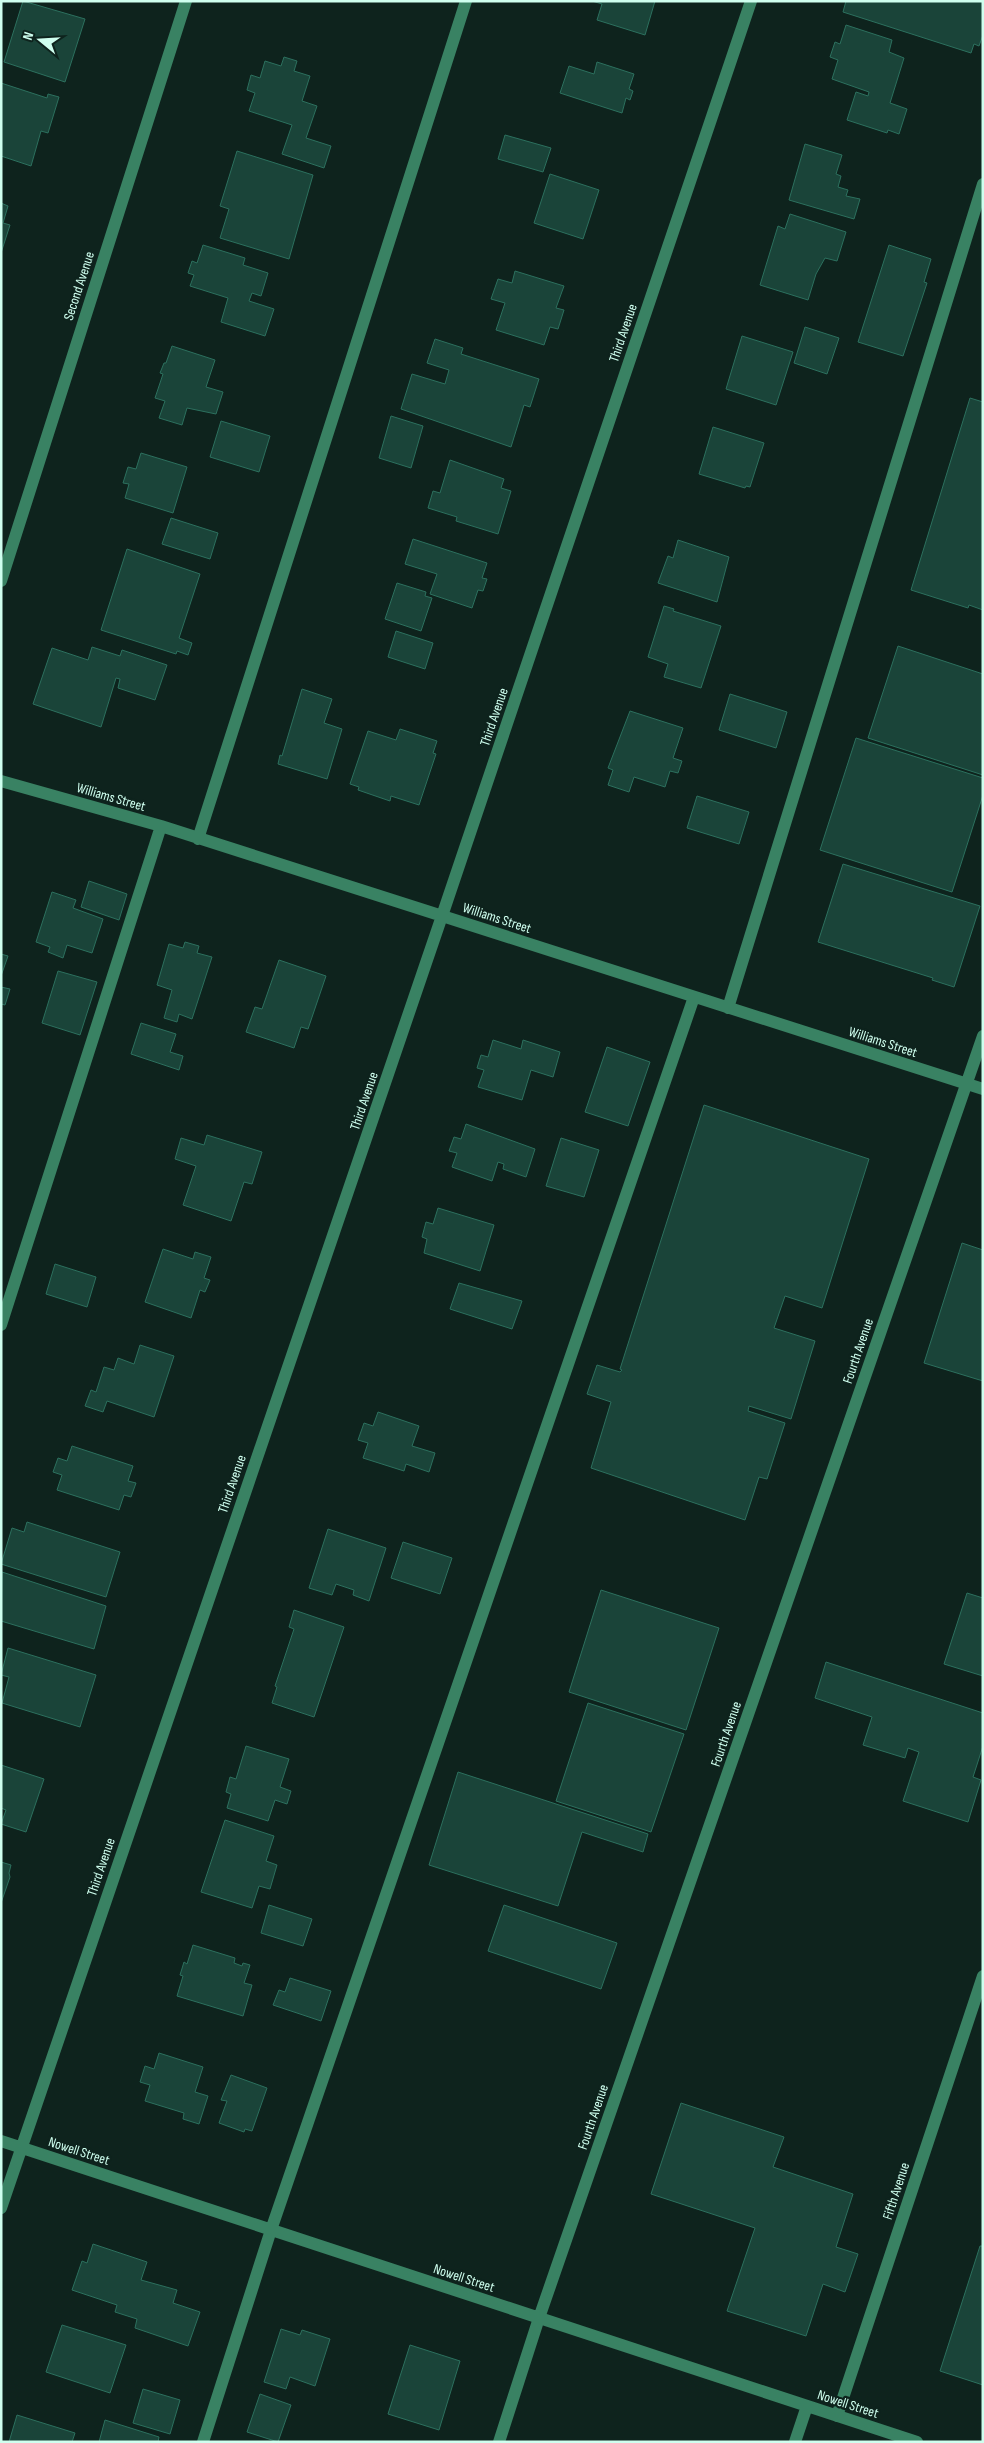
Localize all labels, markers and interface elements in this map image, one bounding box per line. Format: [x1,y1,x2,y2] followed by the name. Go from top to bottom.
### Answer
[15,15,65,65] north arrow
[19,30,37,42] text: N
[60,249,98,323] street label: Second Avenue
[605,302,641,364] street label: Third Avenue
[476,686,512,748] street label: Third Avenue
[75,779,147,815] street label: Williams Street
[461,899,533,937] street label: Williams Street
[847,1023,919,1061] street label: Williams Street
[346,1070,382,1132] street label: Third Avenue
[839,1316,877,1386] street label: Fourth Avenue
[214,1453,250,1515] street label: Third Avenue
[707,1699,745,1769] street label: Fourth Avenue
[83,1836,119,1898] street label: Third Avenue
[574,2082,612,2152] street label: Fourth Avenue
[46,2133,112,2169] street label: Nowell Street
[879,2160,913,2222] street label: Fifth Avenue
[431,2260,497,2296] street label: Nowell Street
[815,2386,881,2422] street label: Nowell Street

